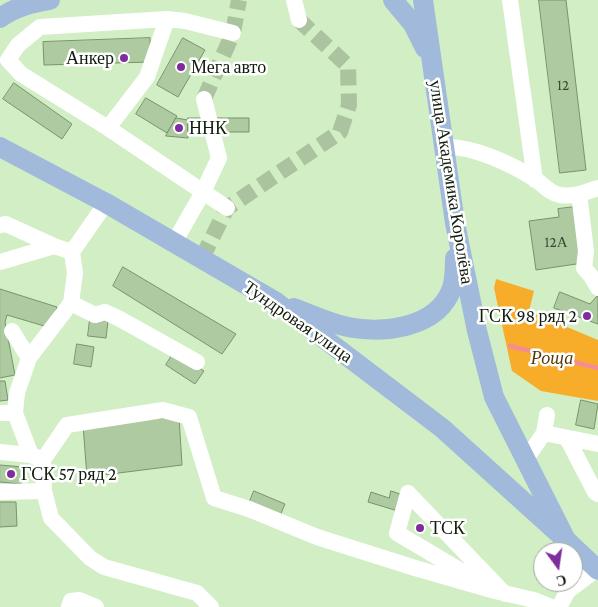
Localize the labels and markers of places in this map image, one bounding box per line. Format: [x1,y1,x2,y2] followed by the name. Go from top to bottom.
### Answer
[66,47,114,69] place label: Анкер
[118,52,130,64] marker: Анкер
[191,56,266,78] place label: Мега авто
[175,61,187,73] marker: Мега авто
[189,117,227,139] place label: ННК
[173,122,185,134] marker: ННК
[479,305,577,327] place label: ГСК 98 ряд 2
[581,310,593,322] marker: ГСК 98 ряд 2
[21,463,117,485] place label: ГСК 57 ряд 2
[5,468,17,480] marker: ГСК 57 ряд 2
[430,517,465,539] place label: ТСК
[414,522,426,534] marker: ТСК

